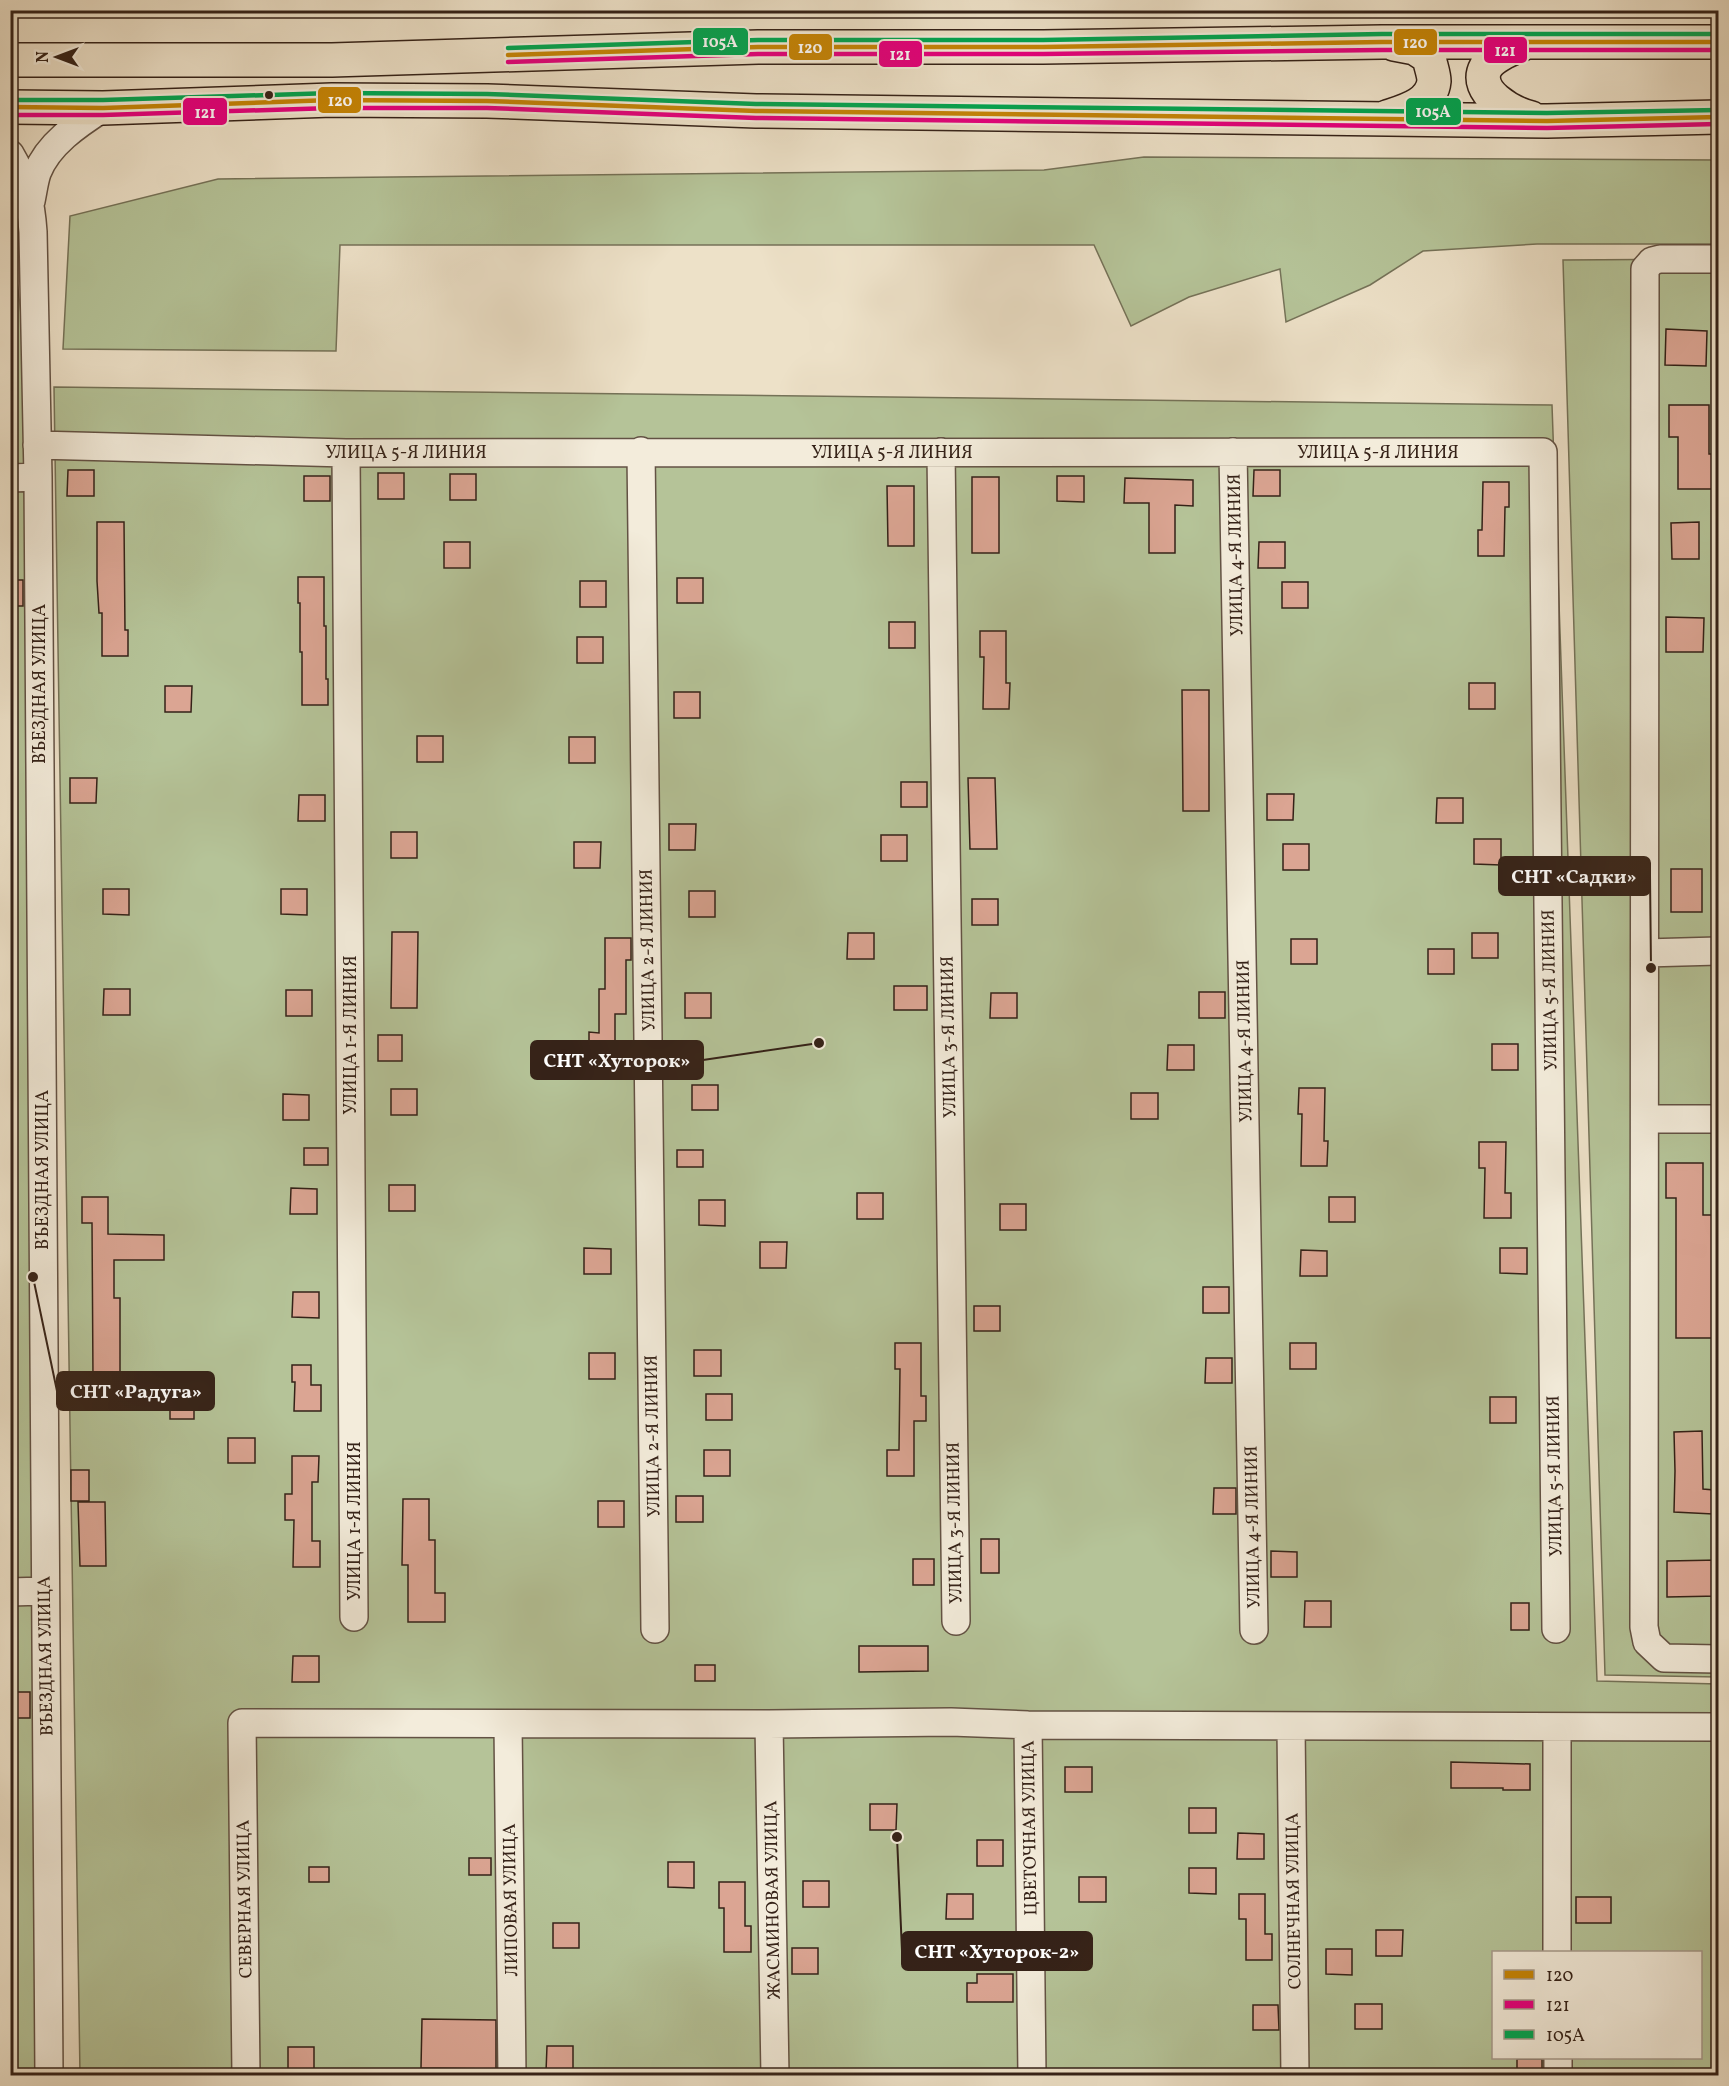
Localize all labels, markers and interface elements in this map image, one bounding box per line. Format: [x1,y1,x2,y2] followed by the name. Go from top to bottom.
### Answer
[27,27,87,87] north arrow
[692,27,749,56] line badge: 105А
[1393,28,1438,56] line badge: 120
[702,32,738,54] text: 105А
[788,33,833,61] line badge: 120
[1403,33,1427,55] text: 120
[1483,36,1528,64] line badge: 121
[798,38,822,60] text: 120
[878,40,923,68] line badge: 121
[1494,41,1516,63] text: 121
[889,45,911,67] text: 121
[33,51,55,63] text: N
[317,86,362,114] line badge: 120
[263,89,275,101] unlabelled marker
[328,91,352,113] text: 120
[182,97,228,126] line badge: 121
[1405,97,1462,126] line badge: 105А
[1415,102,1451,124] text: 105А
[194,103,216,125] text: 121
[325,441,487,466] street label: УЛИЦА 5-Я ЛИНИЯ
[811,441,973,466] street label: УЛИЦА 5-Я ЛИНИЯ
[1297,441,1459,466] street label: УЛИЦА 5-Я ЛИНИЯ
[1223,473,1250,637] street label: УЛИЦА 4-Я ЛИНИЯ
[28,604,53,764] street label: ВЪЕЗДНАЯ УЛИЦА
[1499,857,1650,895] callout: СНТ «Садки»
[1511,864,1637,892] text: СНТ «Садки»
[635,868,662,1032] street label: УЛИЦА 2-Я ЛИНИЯ
[1537,909,1564,1071] street label: УЛИЦА 5-Я ЛИНИЯ
[339,955,364,1115] street label: УЛИЦА 1-Я ЛИНИЯ
[936,956,963,1118] street label: УЛИЦА 3-Я ЛИНИЯ
[1232,959,1259,1123] street label: УЛИЦА 4-Я ЛИНИЯ
[531,1041,703,1079] callout: СНТ «Хуторок»
[543,1048,691,1076] text: СНТ «Хуторок»
[31,1090,56,1250] street label: ВЪЕЗДНАЯ УЛИЦА
[640,1354,667,1518] street label: УЛИЦА 2-Я ЛИНИЯ
[57,1372,214,1410] callout: СНТ «Радуга»
[70,1379,202,1407] text: СНТ «Радуга»
[1542,1395,1569,1557] street label: УЛИЦА 5-Я ЛИНИЯ
[343,1441,368,1601] street label: УЛИЦА 1-Я ЛИНИЯ
[942,1442,969,1604] street label: УЛИЦА 3-Я ЛИНИЯ
[1240,1445,1267,1609] street label: УЛИЦА 4-Я ЛИНИЯ
[33,1575,60,1736] street label: ВЪЕЗДНАЯ УЛИЦА
[1016,1740,1045,1916] street label: ЦВЕТОЧНАЯ УЛИЦА
[759,1800,788,2000] street label: ЖАСМИНОВАЯ УЛИЦА
[1280,1812,1309,1990] street label: СОЛНЕЧНАЯ УЛИЦА
[232,1819,259,1979] street label: СЕВЕРНАЯ УЛИЦА
[498,1823,525,1977] street label: ЛИПОВАЯ УЛИЦА
[902,1932,1092,1970] callout: СНТ «Хуторок-2»
[915,1939,1079,1967] text: СНТ «Хуторок-2»
[1492,1951,1702,2059] legend
[1546,1964,1573,1989] text: 120
[1546,1994,1570,2019] text: 121
[1546,2024,1585,2049] text: 105А

